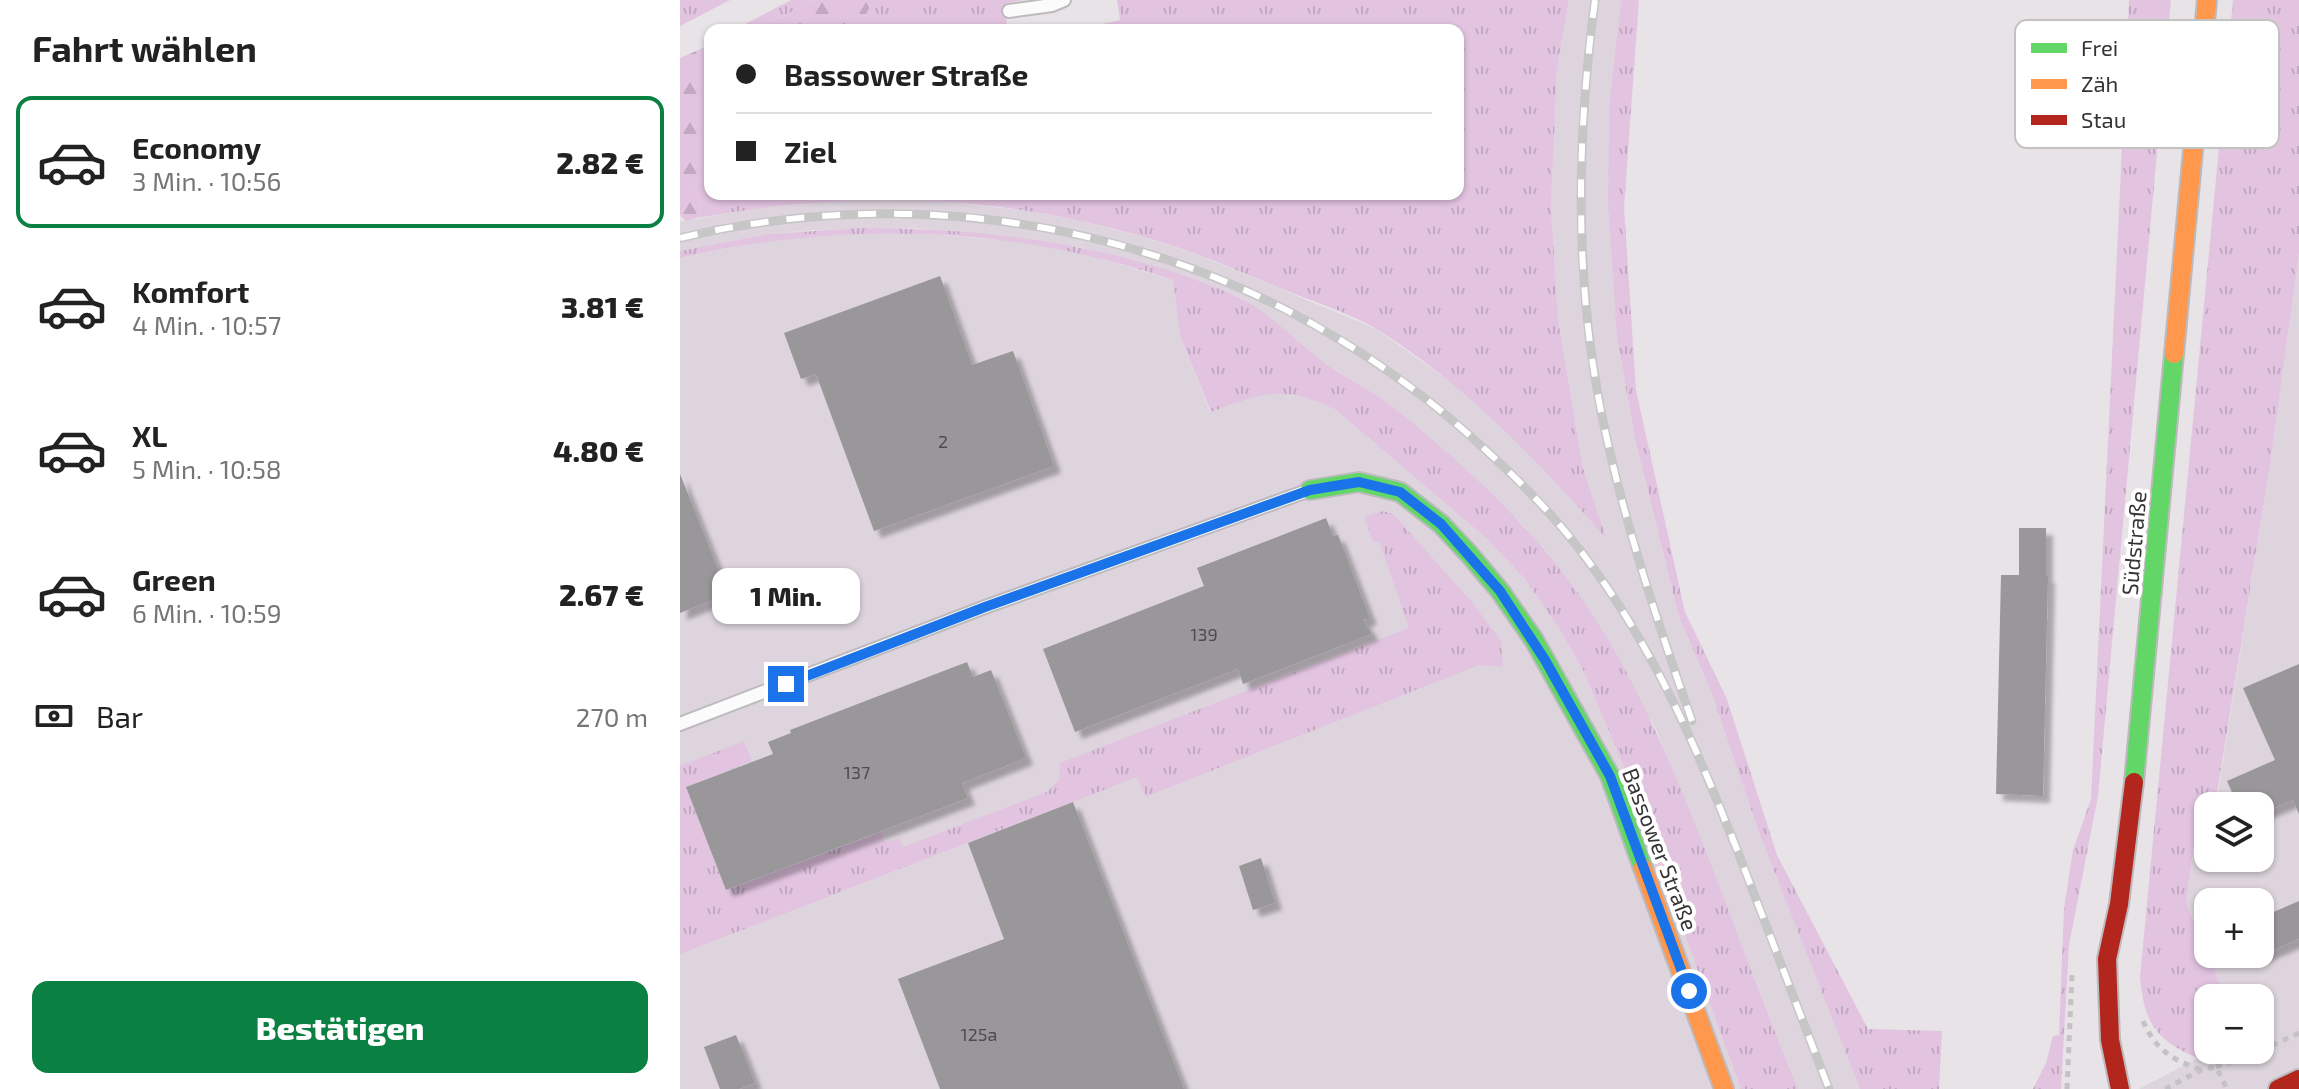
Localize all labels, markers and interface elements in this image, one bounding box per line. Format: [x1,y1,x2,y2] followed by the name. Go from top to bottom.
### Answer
[2015,20,2279,148] legend
[32,26,257,69] text: Fahrt wählen
[2081,34,2118,60] text: Frei
[784,56,1028,92] text: Bassower Straße
[2081,70,2118,96] text: Zäh
[2081,106,2126,132] text: Stau
[36,126,108,198] icon: car
[132,129,261,165] text: Economy
[784,133,837,169] text: Ziel
[556,144,644,180] text: 2.82 €
[132,165,281,196] text: 3 Min. · 10:56
[36,270,108,342] icon: car
[132,273,249,309] text: Komfort
[561,288,644,324] text: 3.81 €
[132,309,281,340] text: 4 Min. · 10:57
[36,414,108,486] icon: car
[132,417,167,453] text: XL
[938,430,948,452] house number: 2
[553,432,644,468] text: 4.80 €
[132,453,282,484] text: 5 Min. · 10:58
[2115,490,2151,596] street label: Südstraße
[36,558,108,630] icon: car
[132,561,216,597] text: Green
[712,568,860,624] callout: 1 Min.
[559,576,644,612] text: 2.67 €
[750,580,822,611] text: 1 Min.
[132,597,282,628] text: 6 Min. · 10:59
[1190,623,1218,645] house number: 139
[768,666,804,702] route end
[32,694,76,738] icon: cash
[96,698,143,734] text: Bar
[576,701,648,732] text: 270 m
[844,761,870,783] house number: 137
[1618,764,1704,934] street label: Bassower Straße
[2194,792,2274,1064] map controls
[2194,792,2274,872] button: layers
[2194,888,2274,968] button: +
[1671,973,1707,1009] route start
[32,981,648,1073] button: Bestätigen
[2194,984,2274,1064] button: −
[961,1023,997,1045] house number: 125a

